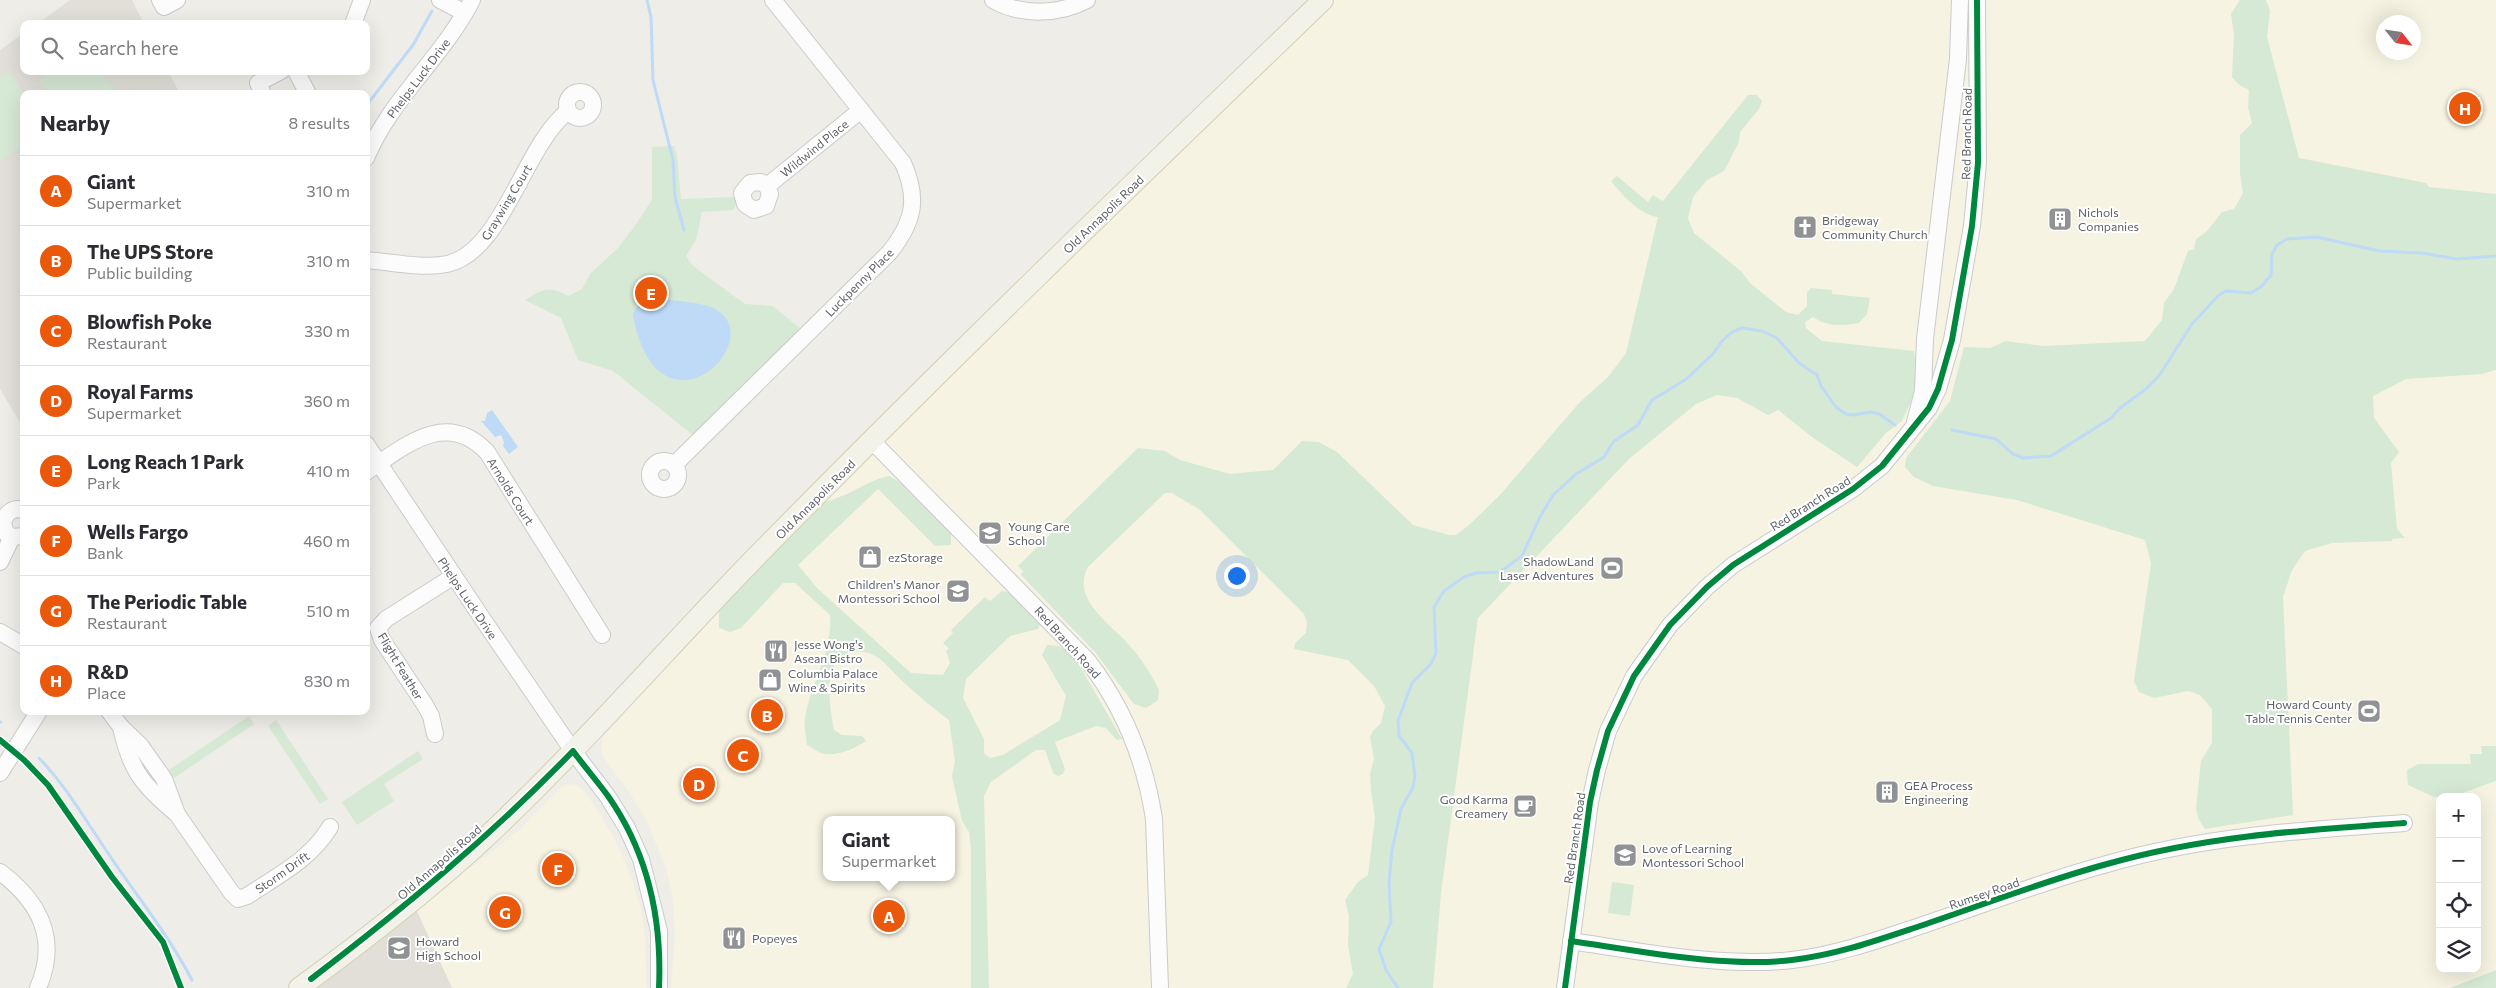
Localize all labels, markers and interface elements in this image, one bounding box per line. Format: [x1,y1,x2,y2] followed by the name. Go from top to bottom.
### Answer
[2376,15,2421,60] north arrow
[20,20,370,75] search box
[38,34,66,62] icon: search
[78,36,178,59] text: Search here
[384,36,452,120] street label: Phelps Luck Drive
[1958,88,1974,180] street label: Red Branch Road
[2449,89,2481,127] pin: H
[40,110,110,135] text: Nearby
[289,113,350,132] text: 8 results
[777,116,851,180] street label: Wildwind Place
[478,161,534,242] street label: Graywing Court
[87,170,135,193] text: Giant
[1060,172,1146,256] street label: Old Annapolis Road
[50,181,62,200] text: A
[307,181,350,200] text: 310 m
[87,193,182,212] text: Supermarket
[2078,205,2139,233] place label: Nichols Companies
[2047,206,2073,232] building icon: Nichols Companies
[1822,213,1928,241] place label: Bridgeway Community Church
[1792,214,1818,240] church icon: Bridgeway Community Church
[87,240,213,263] text: The UPS Store
[822,245,896,319] street label: Luckpenny Place
[51,251,61,270] text: B
[307,251,350,270] text: 310 m
[87,263,192,282] text: Public building
[635,274,667,312] pin: E
[87,310,212,333] text: Blowfish Poke
[51,321,61,340] text: C
[304,321,350,340] text: 330 m
[87,333,167,352] text: Restaurant
[87,380,193,403] text: Royal Farms
[50,391,62,410] text: D
[304,391,350,410] text: 360 m
[87,403,182,422] text: Supermarket
[87,450,244,473] text: Long Reach 1 Park
[485,455,537,527] street label: Arnolds Court
[772,456,858,542] street label: Old Annapolis Road
[51,461,61,480] text: E
[307,461,350,480] text: 410 m
[87,473,120,492] text: Park
[1767,473,1853,533] street label: Red Branch Road
[1008,519,1070,547] place label: Young Care School
[87,520,188,543] text: Wells Fargo
[977,520,1003,546] school or university icon: Young Care School
[51,531,61,550] text: F
[303,531,350,550] text: 460 m
[87,543,124,562] text: Bank
[857,544,883,570] shop icon: ezStorage
[888,550,943,564] place label: ezStorage
[435,554,501,642] street label: Phelps Luck Drive
[1500,554,1594,582] place label: ShadowLand Laser Adventures
[1599,555,1625,581] sports icon: ShadowLand Laser Adventures
[1224,563,1250,589] your location
[838,577,940,605] place label: Children's Manor Montessori School
[945,578,971,604] school or university icon: Children's Manor Montessori School
[87,590,247,613] text: The Periodic Table
[50,601,62,620] text: G
[307,601,350,620] text: 510 m
[1032,603,1104,681] street label: Red Branch Road
[87,613,167,632] text: Restaurant
[375,630,427,702] street label: Flight Feather
[794,637,863,665] place label: Jesse Wong's Asean Bistro
[763,638,789,664] restaurant icon: Jesse Wong's Asean Bistro
[87,660,129,683] text: R&D
[788,666,878,694] place label: Columbia Palace Wine & Spirits
[757,667,783,693] shop icon: Columbia Palace Wine & Spirits
[50,671,62,690] text: H
[304,671,350,690] text: 830 m
[87,683,126,702] text: Place
[751,696,783,734] pin: B
[2245,697,2352,725] place label: Howard County Table Tennis Center
[2356,698,2382,724] sports icon: Howard County Table Tennis Center
[727,736,759,774] pin: C
[683,765,715,803] pin: D
[1904,778,1973,806] place label: GEA Process Engineering
[1874,779,1900,805] building icon: GEA Process Engineering
[1561,791,1587,884] street label: Red Branch Road
[1440,792,1508,820] place label: Good Karma Creamery
[1512,793,1538,819] cafe icon: Good Karma Creamery
[2436,793,2481,973] map controls
[2436,793,2481,838] button: +
[823,816,955,881] popup
[394,822,484,902] street label: Old Annapolis Road
[842,828,890,851] text: Giant
[2436,838,2481,883] button: −
[1642,841,1744,869] place label: Love of Learning Montessori School
[1612,842,1638,868] school or university icon: Love of Learning Montessori School
[252,848,312,896] street label: Storm Drift
[542,850,574,888] pin: F
[842,851,936,870] text: Supermarket
[1947,874,2021,912] street label: Rumsey Road
[2436,883,2481,928] button: locate
[489,893,521,931] pin: G
[873,897,905,935] pin: A
[721,925,747,951] restaurant icon: Popeyes
[2436,928,2481,973] button: layers
[752,931,798,945] place label: Popeyes
[416,934,481,962] place label: Howard High School
[386,935,412,961] school or university icon: Howard High School

